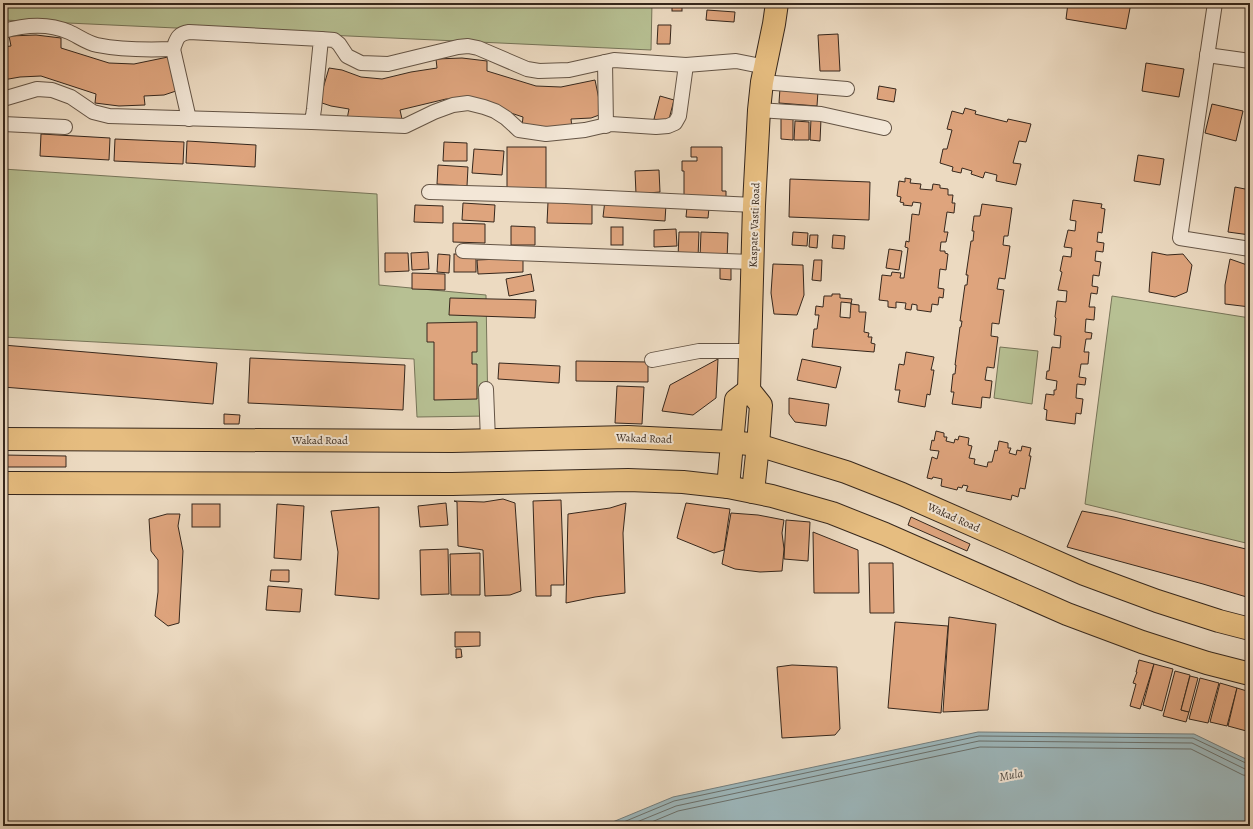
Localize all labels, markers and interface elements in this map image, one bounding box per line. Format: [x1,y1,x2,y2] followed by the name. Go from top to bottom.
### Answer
[746,182,763,268] street label: Kaspate Vasti Road
[615,430,672,447] street label: Wakad Road
[291,433,348,448] street label: Wakad Road
[924,499,982,536] street label: Wakad Road
[998,765,1025,785] water label: Mula

